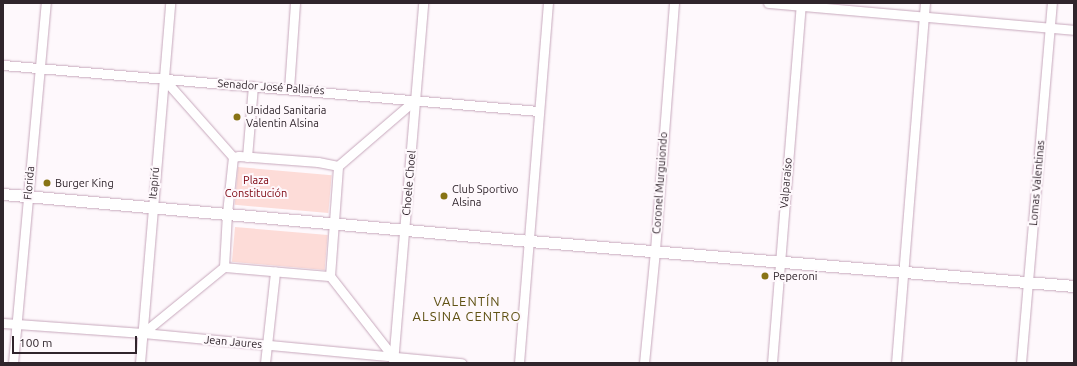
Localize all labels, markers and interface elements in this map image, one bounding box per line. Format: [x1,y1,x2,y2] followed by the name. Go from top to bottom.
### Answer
[217,77,325,97] street label: Senador José Pallarés
[246,104,326,130] place label: Unidad Sanitaria Valentin Alsina
[231,111,243,123] marker: Unidad Sanitaria Valentin Alsina
[650,131,670,235] street label: Coronel Murguiondo
[1027,140,1047,226] street label: Lomas Valentinas
[400,150,418,216] street label: Choele Choel
[777,157,795,209] street label: Valparaíso
[21,165,37,201] street label: Florida
[146,166,162,200] street label: Itapirú
[225,174,287,200] park label: Plaza Constitución
[55,176,114,190] place label: Burger King
[42,178,52,188] marker: Burger King
[452,183,518,209] place label: Club Sportivo Alsina
[439,191,449,201] marker: Club Sportivo Alsina
[773,269,817,283] place label: Peperoni
[760,271,770,281] marker: Peperoni
[412,294,522,325] district label: VALENTÍN ALSINA CENTRO
[14,328,139,354] scale bar
[203,333,263,351] street label: Jean Jaures
[19,336,52,349] text: 100 m

